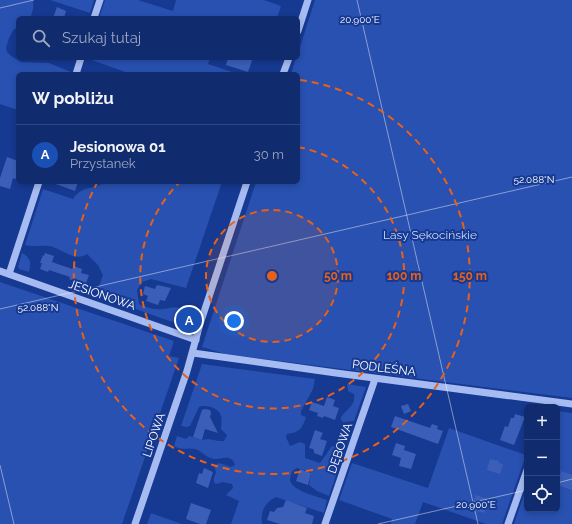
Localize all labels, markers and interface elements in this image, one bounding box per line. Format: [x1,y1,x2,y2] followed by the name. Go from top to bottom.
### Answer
[340,14,380,25] text: 20.900°E
[16,16,300,60] search box
[30,27,52,49] icon: search
[62,29,141,47] text: Szukaj tutaj
[32,88,114,108] text: W pobliżu
[70,138,166,156] text: Jesionowa 01
[41,147,49,162] text: A
[254,147,284,162] text: 30 m
[70,156,136,171] text: Przystanek
[514,174,554,185] text: 52.088°N
[383,228,477,242] park label: Lasy Sękocińskie
[265,269,279,283] centre of rings
[324,269,352,283] text: 50 m
[387,269,421,283] text: 100 m
[453,269,487,283] text: 150 m
[67,277,137,313] street label: JESIONOWA
[18,302,58,313] text: 52.088°N
[176,305,202,335] pin: A
[224,311,244,331] your location
[351,357,417,379] street label: PODLEŚNA
[524,404,560,512] map controls
[524,404,560,440] button: +
[140,411,168,459] street label: LIPOWA
[325,421,355,475] street label: DĘBOWA
[524,440,560,476] button: −
[524,476,560,512] button: locate
[456,499,496,510] text: 20.900°E

